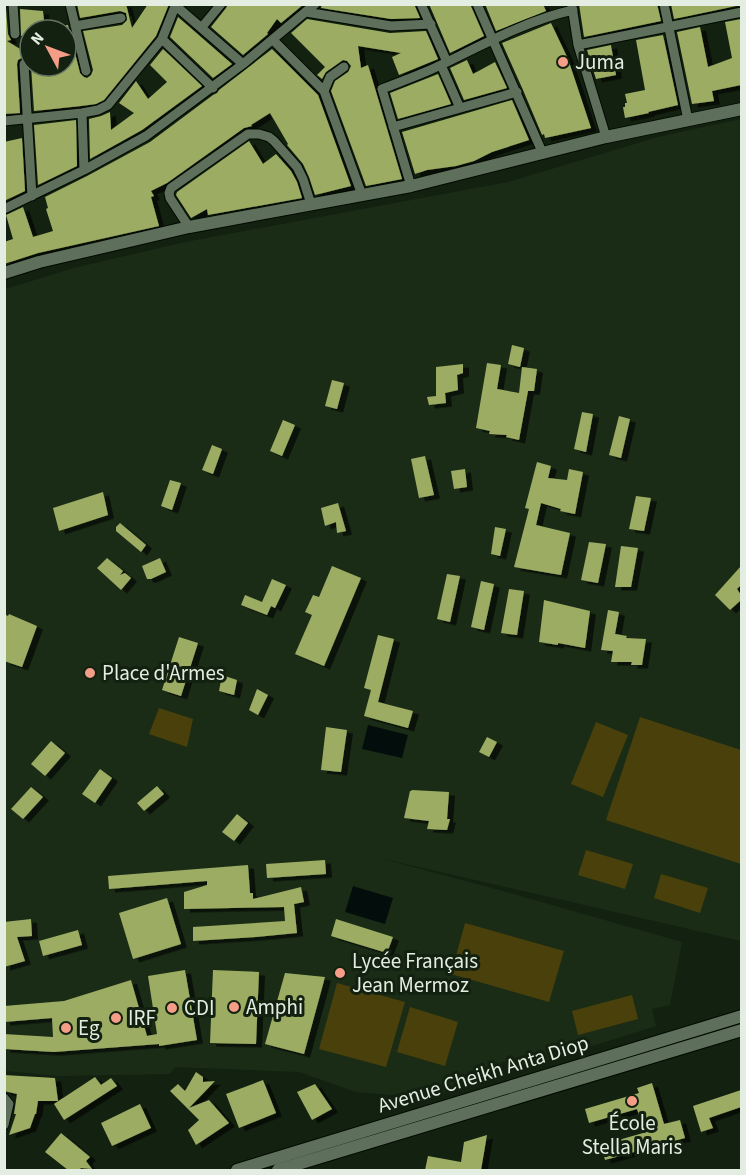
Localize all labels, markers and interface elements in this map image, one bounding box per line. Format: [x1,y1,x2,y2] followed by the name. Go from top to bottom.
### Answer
[18,18,78,78] north arrow
[26,28,49,50] text: N
[575,47,624,77] place label: Juma
[556,55,570,69] marker: Juma
[102,658,225,688] place label: Place d'Armes
[83,666,97,680] marker: Place d'Armes
[352,946,478,1000] place label: Lycée Français Jean Mermoz
[333,966,347,980] marker: Lycée Français Jean Mermoz
[246,992,303,1022] place label: Amphi
[184,993,214,1023] place label: CDI
[227,1000,241,1014] marker: Amphi
[165,1001,179,1015] marker: CDI
[128,1003,156,1033] place label: IRF
[109,1011,123,1025] marker: IRF
[78,1013,100,1043] place label: Eg
[59,1021,73,1035] marker: Eg
[374,1028,592,1120] street label: Avenue Cheikh Anta Diop
[625,1094,639,1108] marker: École Stella Maris
[582,1108,682,1162] place label: École Stella Maris

